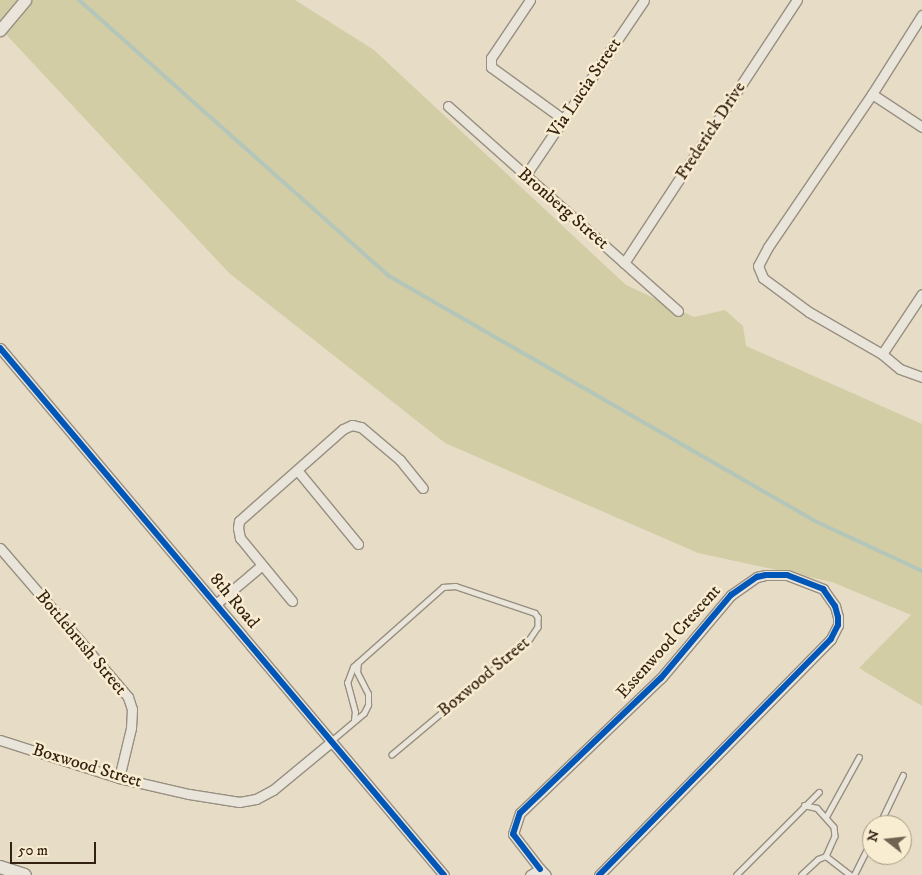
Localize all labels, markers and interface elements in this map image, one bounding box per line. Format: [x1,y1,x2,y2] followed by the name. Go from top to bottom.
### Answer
[544,34,626,142] street label: Via Lucia Street
[671,78,751,184] street label: Frederick Drive
[513,163,613,255] street label: Bronberg Street
[205,569,263,633] street label: 8th Road
[612,581,726,703] street label: Essenwood Crescent
[31,586,131,700] street label: Bottlebrush Street
[434,632,534,722] street label: Boxwood Street
[30,739,144,793] street label: Boxwood Street
[862,815,912,865] north arrow
[863,828,884,844] text: N
[12,832,99,864] scale bar
[18,841,48,860] text: 50 m

